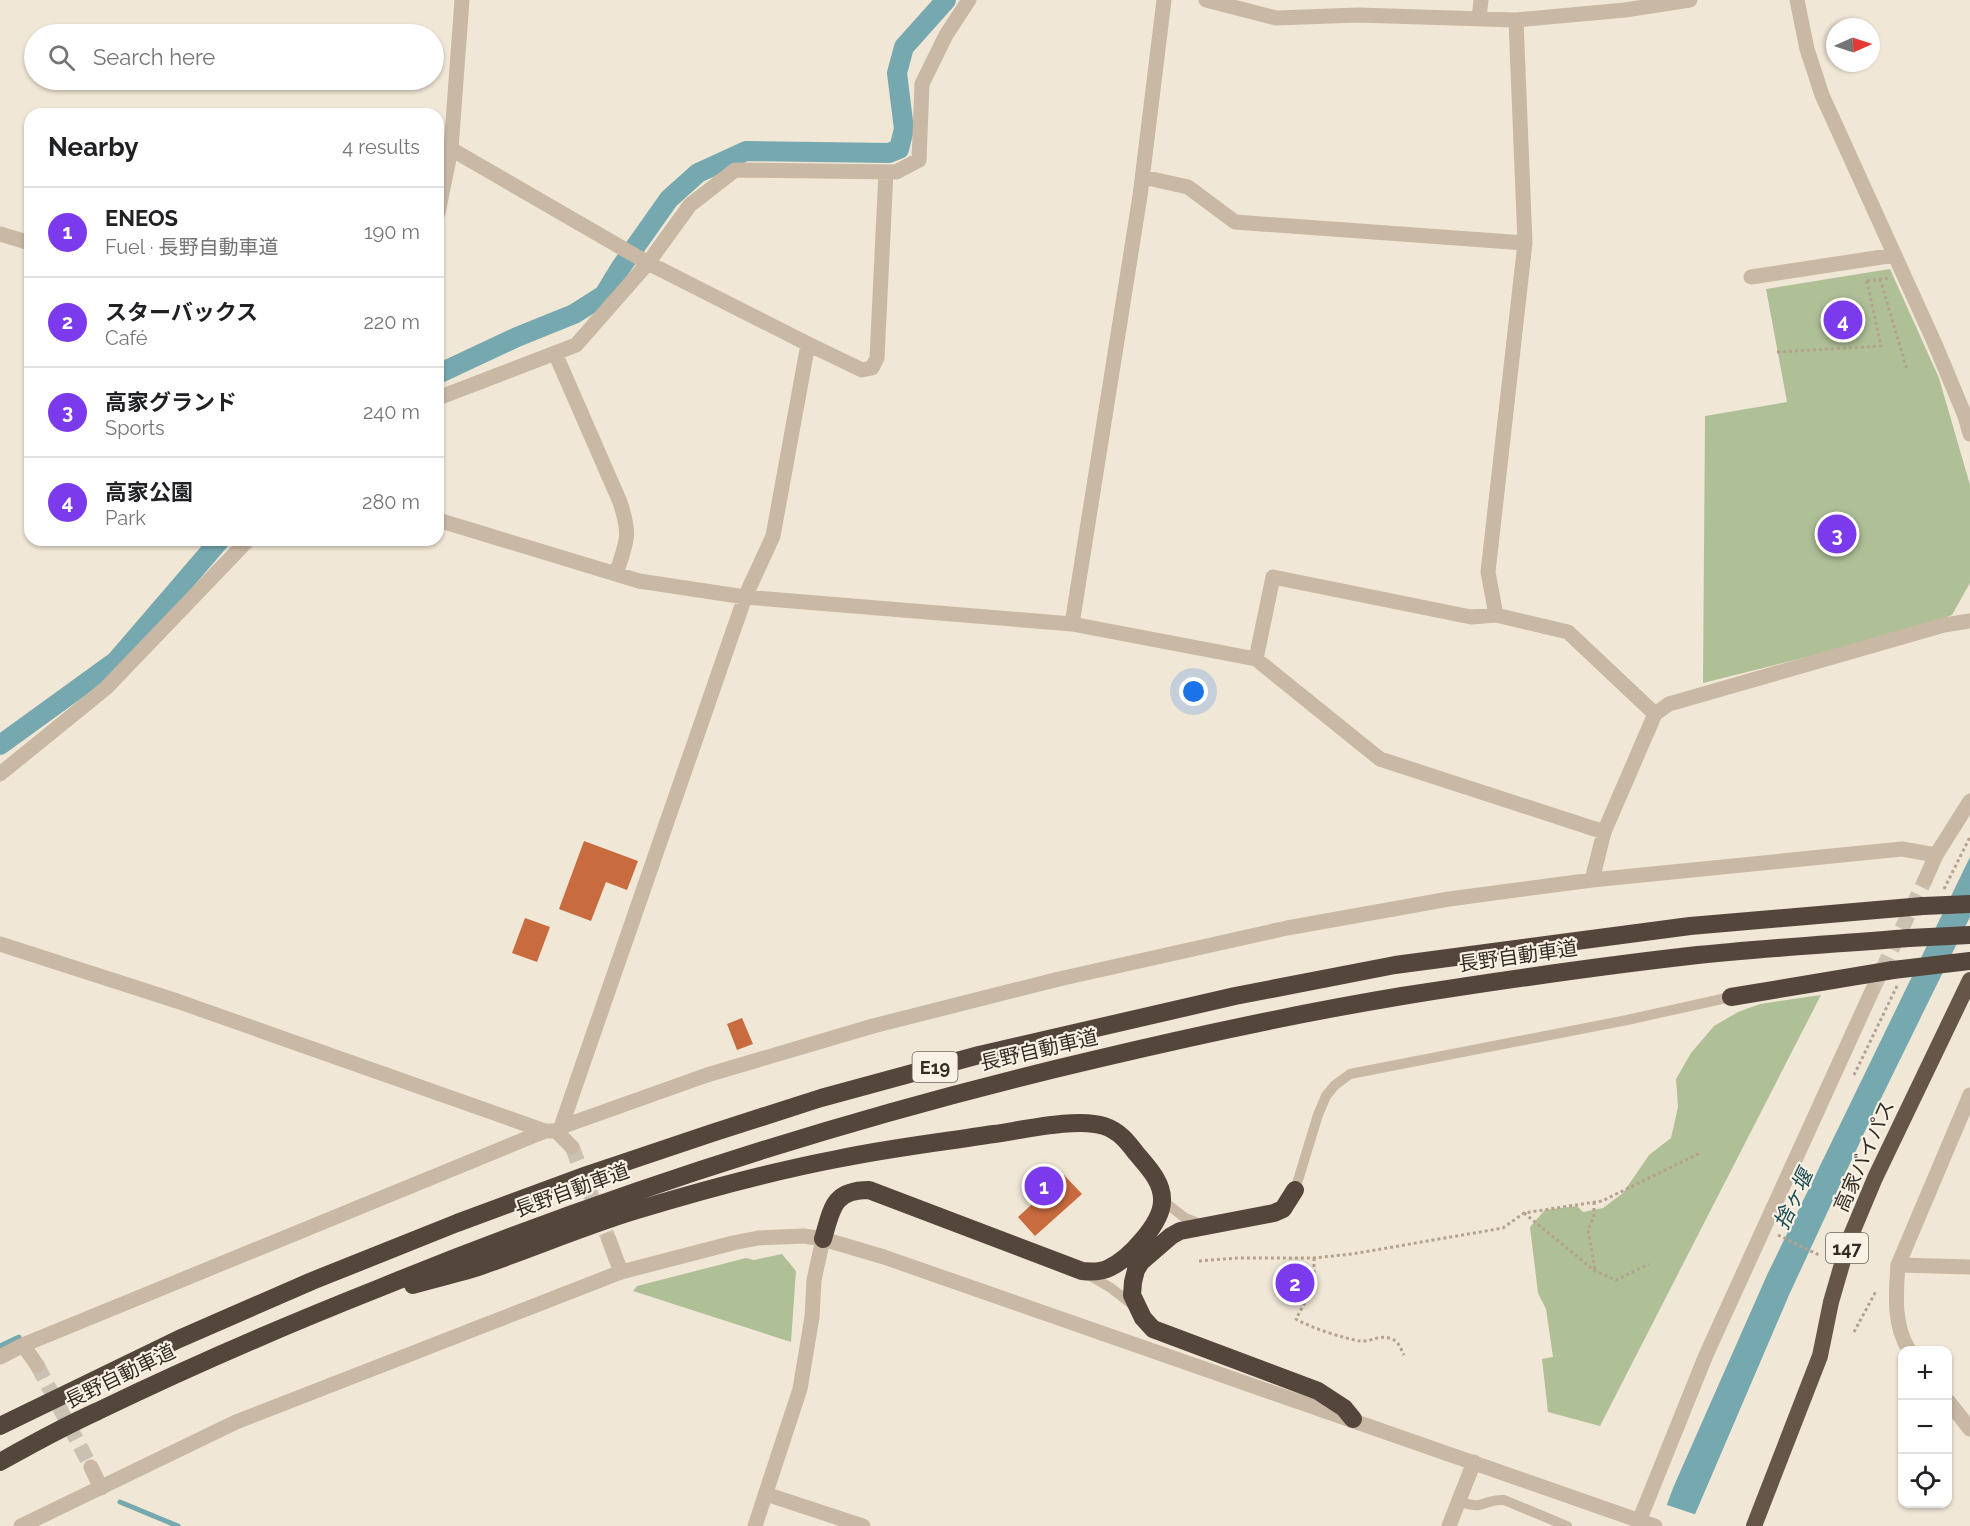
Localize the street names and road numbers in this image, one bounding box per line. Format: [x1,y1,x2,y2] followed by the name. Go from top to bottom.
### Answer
[1457,936,1579,976] street label: 長野自動車道
[978,1025,1100,1075] street label: 長野自動車道
[912,1052,958,1082] road number: E19
[1829,1096,1899,1216] street label: 高家バイパス
[512,1158,632,1222] street label: 長野自動車道
[1826,1233,1868,1263] road number: 147
[61,1339,179,1413] street label: 長野自動車道

